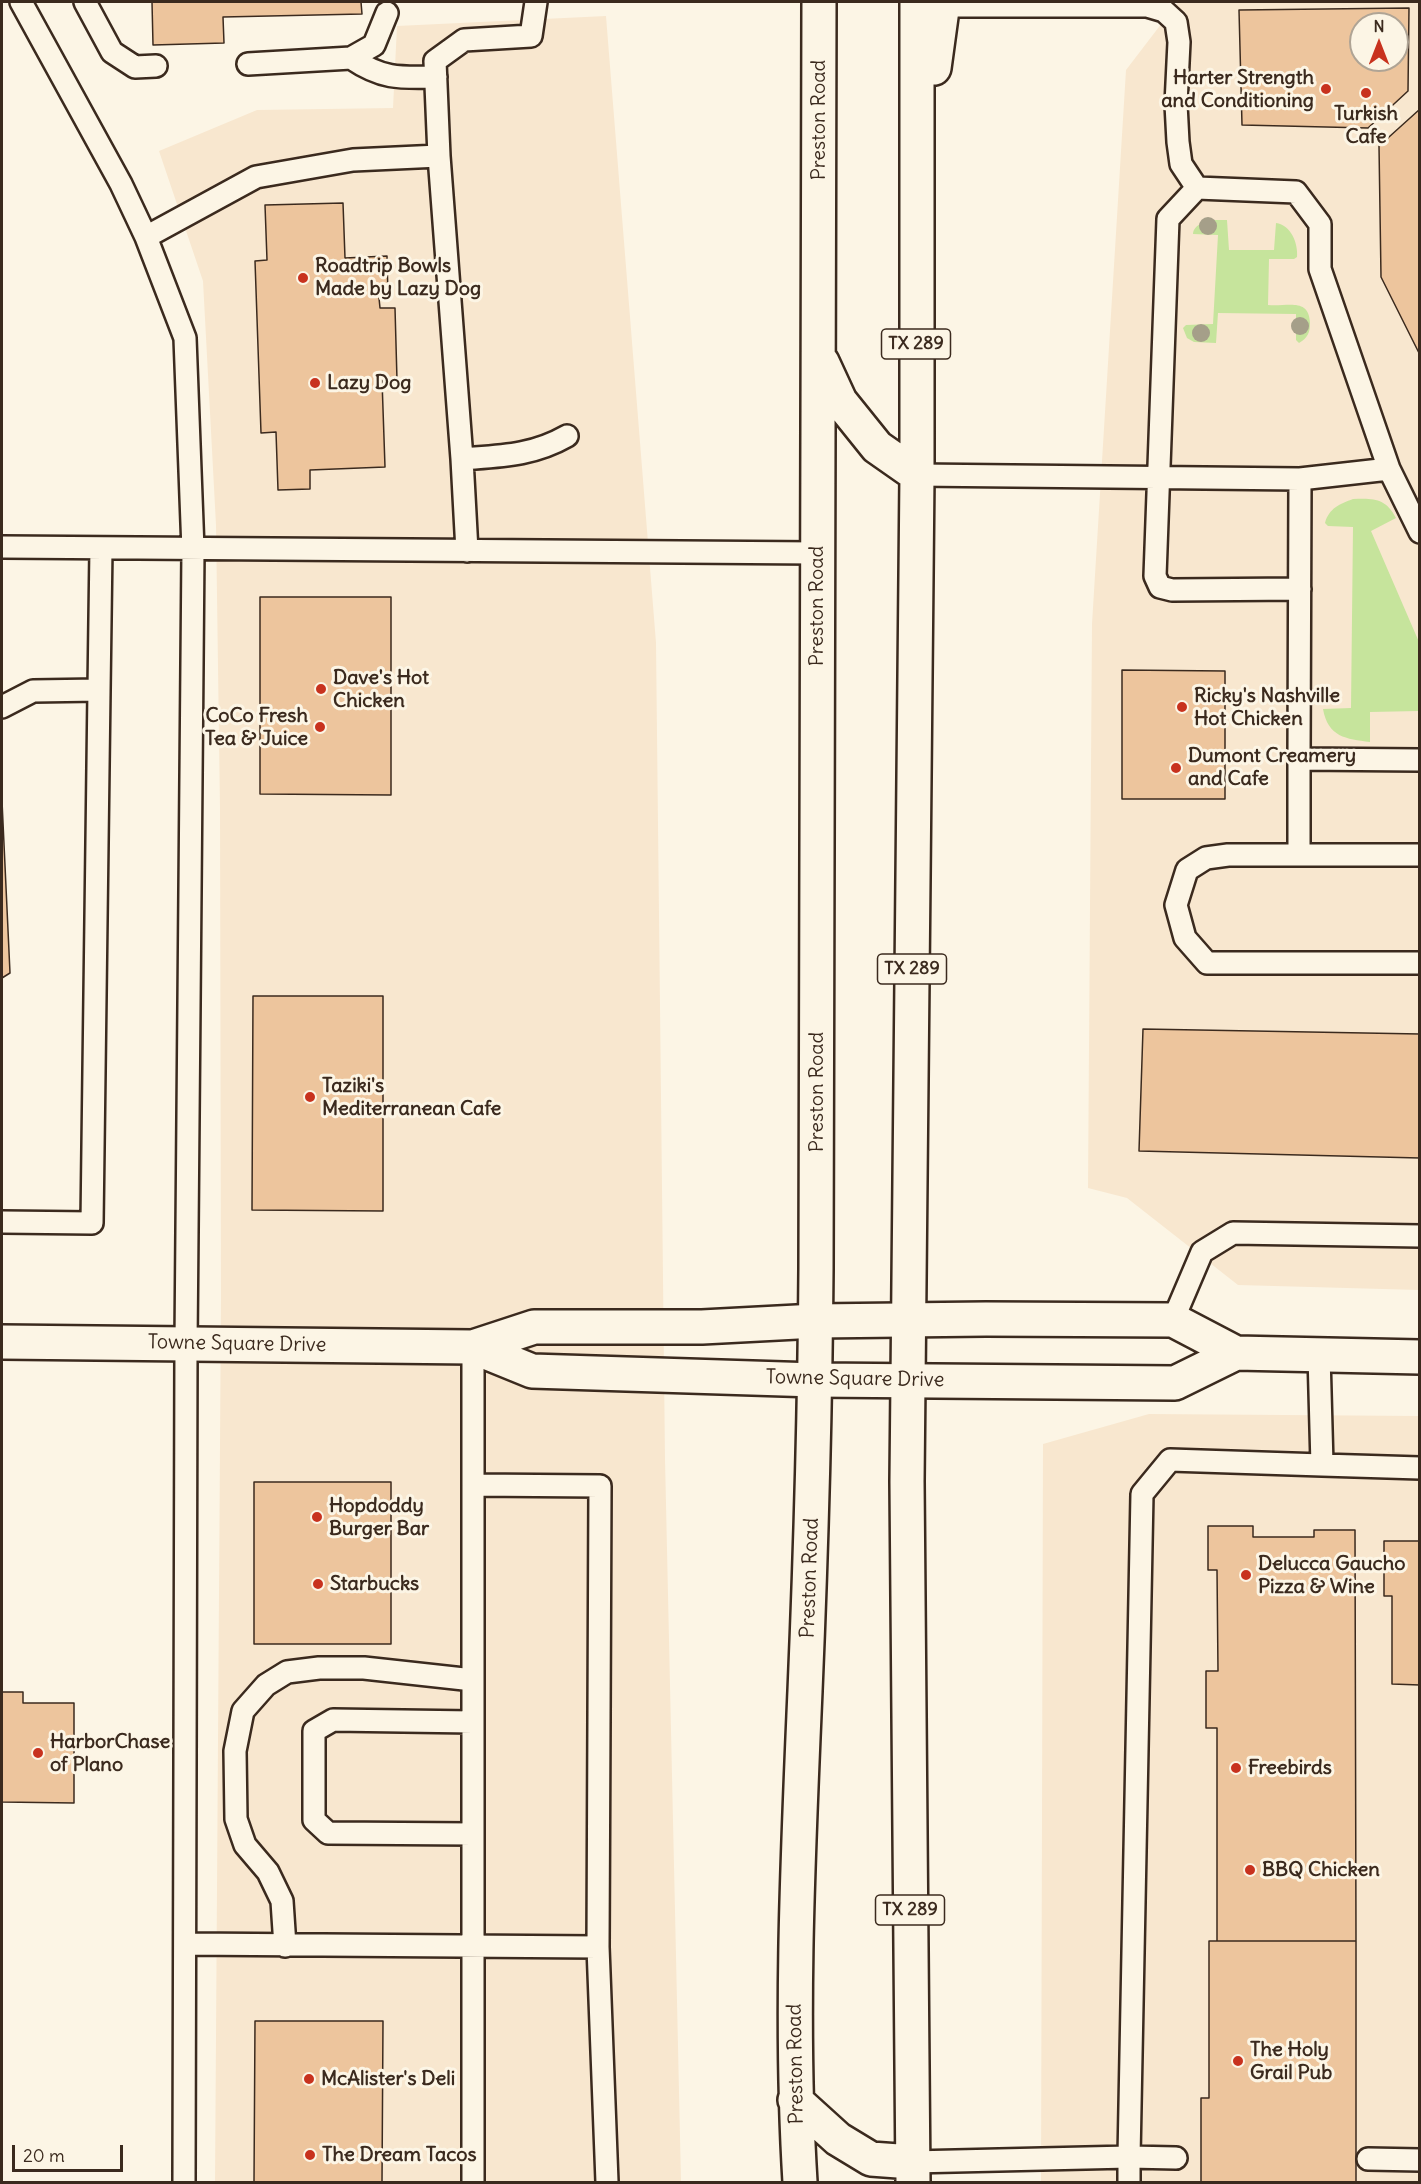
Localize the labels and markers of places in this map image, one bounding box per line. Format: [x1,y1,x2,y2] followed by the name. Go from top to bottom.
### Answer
[1161,66,1314,113] place label: Harter Strength and Conditioning
[1319,82,1333,96] marker: Harter Strength and Conditioning
[1359,86,1373,100] marker: Turkish Cafe
[1334,102,1398,149] place label: Turkish Cafe
[315,254,481,301] place label: Roadtrip Bowls Made by Lazy Dog
[296,271,310,285] marker: Roadtrip Bowls Made by Lazy Dog
[327,371,411,395] place label: Lazy Dog
[308,376,322,390] marker: Lazy Dog
[333,666,429,713] place label: Dave's Hot Chicken
[314,682,328,696] marker: Dave's Hot Chicken
[1194,684,1340,731] place label: Ricky's Nashville Hot Chicken
[1175,700,1189,714] marker: Ricky's Nashville Hot Chicken
[205,704,308,751] place label: CoCo Fresh Tea & Juice
[313,720,327,734] marker: CoCo Fresh Tea & Juice
[1188,744,1356,791] place label: Dumont Creamery and Cafe
[1169,761,1183,775] marker: Dumont Creamery and Cafe
[322,1074,501,1121] place label: Taziki's Mediterranean Cafe
[303,1090,317,1104] marker: Taziki's Mediterranean Cafe
[329,1494,429,1541] place label: Hopdoddy Burger Bar
[310,1510,324,1524] marker: Hopdoddy Burger Bar
[1258,1552,1406,1599] place label: Delucca Gaucho Pizza & Wine
[1239,1568,1253,1582] marker: Delucca Gaucho Pizza & Wine
[330,1572,419,1596] place label: Starbucks
[311,1577,325,1591] marker: Starbucks
[50,1730,170,1777] place label: HarborChase of Plano
[31,1746,45,1760] marker: HarborChase of Plano
[1248,1756,1332,1780] place label: Freebirds
[1229,1761,1243,1775] marker: Freebirds
[1262,1858,1380,1882] place label: BBQ Chicken
[1243,1863,1257,1877] marker: BBQ Chicken
[1250,2038,1332,2085] place label: The Holy Grail Pub
[1231,2054,1245,2068] marker: The Holy Grail Pub
[321,2067,455,2091] place label: McAlister's Deli
[302,2072,316,2086] marker: McAlister's Deli
[322,2143,477,2167] place label: The Dream Tacos
[303,2148,317,2162] marker: The Dream Tacos

